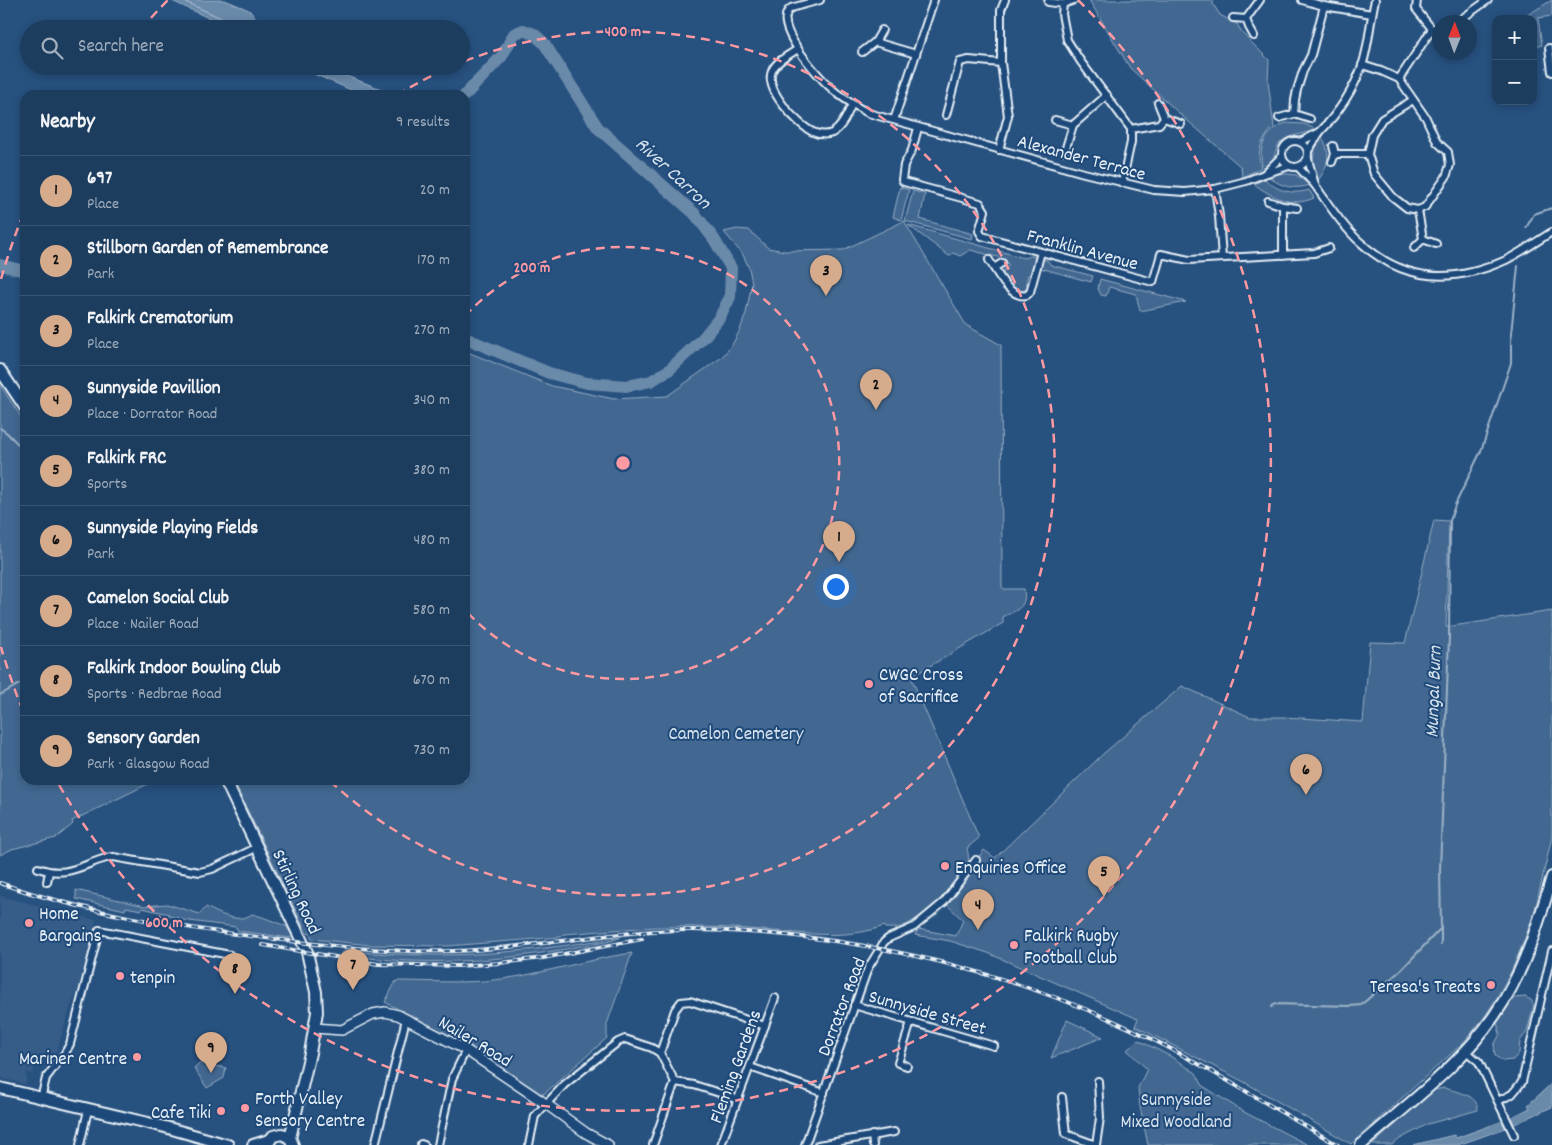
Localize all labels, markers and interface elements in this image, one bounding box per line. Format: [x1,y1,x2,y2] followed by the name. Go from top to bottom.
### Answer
[1432,15,1477,60] north arrow
[1492,15,1537,105] map controls
[1492,15,1537,60] button: +
[20,20,470,75] search box
[605,22,641,44] text: 400 m
[38,34,66,62] icon: search
[78,34,164,61] text: Search here
[1492,60,1537,105] button: −
[40,108,95,138] text: Nearby
[396,111,450,134] text: 9 results
[1014,129,1148,189] street label: Alexander Terrace
[628,132,717,217] water label: River Carron
[87,166,112,193] text: 697
[54,179,58,202] text: 1
[420,179,450,202] text: 20 m
[87,193,119,216] text: Place
[1023,224,1141,279] street label: Franklin Avenue
[87,236,328,263] text: Stillborn Garden of Remembrance
[53,249,60,272] text: 2
[417,249,450,272] text: 170 m
[810,255,842,296] pin: 3
[514,258,550,280] text: 200 m
[87,263,114,286] text: Park
[87,306,233,333] text: Falkirk Crematorium
[52,319,60,342] text: 3
[414,319,450,342] text: 270 m
[87,333,119,356] text: Place
[860,369,892,410] pin: 2
[87,376,221,403] text: Sunnyside Pavillion
[53,389,59,412] text: 4
[413,389,450,412] text: 340 m
[87,403,217,426] text: Place · Dorrator Road
[87,446,166,473] text: Falkirk FRC
[614,454,632,472] centre of rings
[52,459,60,482] text: 5
[413,459,450,482] text: 380 m
[87,473,127,496] text: Sports
[87,516,258,543] text: Sunnyside Playing Fields
[823,521,855,562] pin: 1
[52,529,60,552] text: 6
[414,529,450,552] text: 480 m
[87,543,114,566] text: Park
[823,574,849,600] your location
[87,586,229,613] text: Camelon Social Club
[53,599,59,622] text: 7
[413,599,450,622] text: 580 m
[87,613,199,636] text: Place · Nailer Road
[1419,645,1451,738] water label: Mungal Burn
[87,656,281,683] text: Falkirk Indoor Bowling Club
[879,663,964,712] place label: CWGC Cross of Sacrifice
[53,669,59,692] text: 8
[413,669,450,692] text: 670 m
[863,678,875,690] marker: CWGC Cross of Sacrifice
[87,683,221,706] text: Sports · Redbrae Road
[668,722,804,749] park label: Camelon Cemetery
[87,726,200,753] text: Sensory Garden
[52,739,60,762] text: 9
[413,739,450,762] text: 730 m
[87,753,209,776] text: Park · Glasgow Road
[1290,754,1322,795] pin: 6
[263,846,326,939] street label: Stirling Road
[955,856,1066,883] place label: Enquiries Office
[1088,856,1120,897] pin: 5
[939,860,951,872] marker: Enquiries Office
[962,889,994,930] pin: 4
[39,902,101,951] place label: Home Bargains
[145,913,183,935] text: 600 m
[23,917,35,929] marker: Home Bargains
[1024,924,1118,973] place label: Falkirk Rugby Football Club
[1008,939,1020,951] marker: Falkirk Rugby Football Club
[337,949,369,990] pin: 7
[219,953,251,994] pin: 8
[812,954,874,1060] street label: Dorrator Road
[130,966,175,993] place label: tenpin
[114,970,126,982] marker: tenpin
[1370,975,1481,1002] place label: Teresa's Treats
[1485,979,1497,991] marker: Teresa's Treats
[865,985,989,1044] street label: Sunnyside Street
[704,1007,770,1128] street label: Fleming Gardens
[432,1010,516,1076] street label: Nailer Road
[195,1032,227,1073] pin: 9
[19,1047,127,1074] place label: Mariner Centre
[131,1051,143,1063] marker: Mariner Centre
[255,1087,365,1136] place label: Forth Valley Sensory Centre
[1120,1088,1232,1137] park label: Sunnyside Mixed Woodland
[151,1101,212,1128] place label: Cafe Tiki
[239,1102,251,1114] marker: Forth Valley Sensory Centre
[215,1105,227,1117] marker: Cafe Tiki

